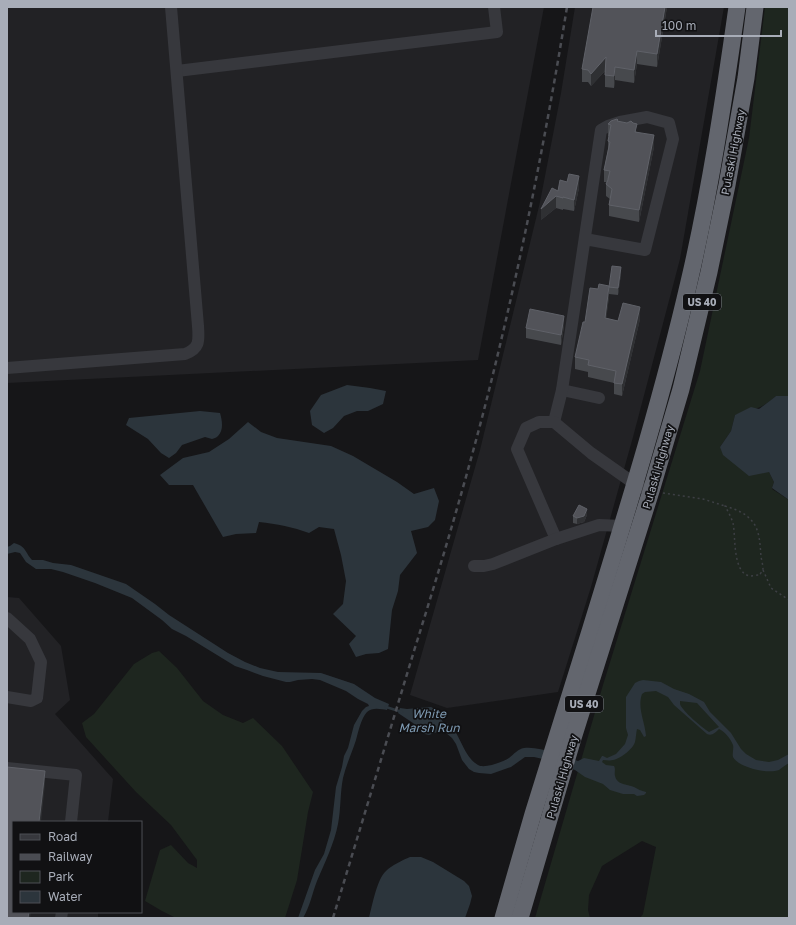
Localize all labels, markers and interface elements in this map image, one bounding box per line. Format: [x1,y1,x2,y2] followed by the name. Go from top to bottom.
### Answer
[656,12,781,38] scale bar
[662,18,696,33] text: 100 m
[718,108,747,196] street label: Pulaski Highway
[683,294,721,310] road number: US 40
[639,423,676,510] street label: Pulaski Highway
[565,696,603,712] road number: US 40
[398,706,460,735] water label: White Marsh Run
[543,733,580,820] street label: Pulaski Highway
[12,821,142,913] legend
[48,829,77,844] text: Road
[48,849,93,864] text: Railway
[48,869,74,884] text: Park
[48,889,82,904] text: Water

